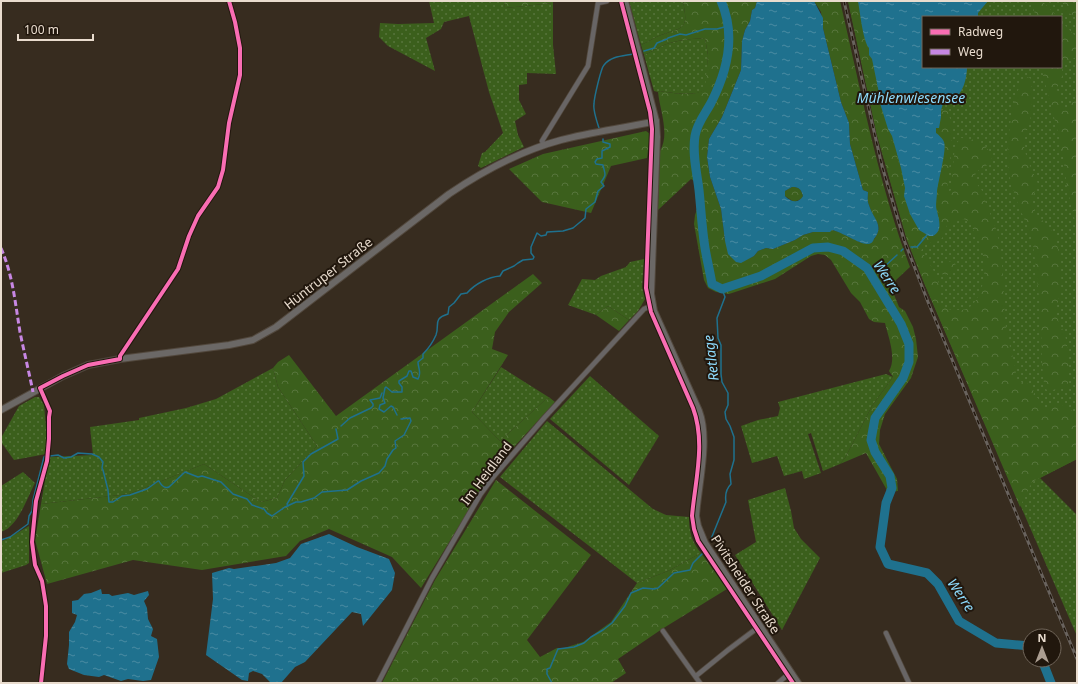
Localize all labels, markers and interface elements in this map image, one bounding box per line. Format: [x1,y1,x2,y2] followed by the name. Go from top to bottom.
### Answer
[18,16,93,42] scale bar
[922,16,1062,68] legend
[24,21,59,38] text: 100 m
[958,23,1003,40] text: Radweg
[958,43,983,60] text: Weg
[857,88,965,107] water label: Mühlenwiesensee
[280,233,376,313] street label: Hüntruper Straße
[869,256,906,297] water label: Werre
[698,334,723,382] water label: Retlage
[456,438,516,508] street label: Im Heidland
[707,531,785,637] street label: Pivitsheider Straße
[943,574,980,615] water label: Werre
[1022,628,1062,668] north arrow
[1038,630,1046,645] text: N

